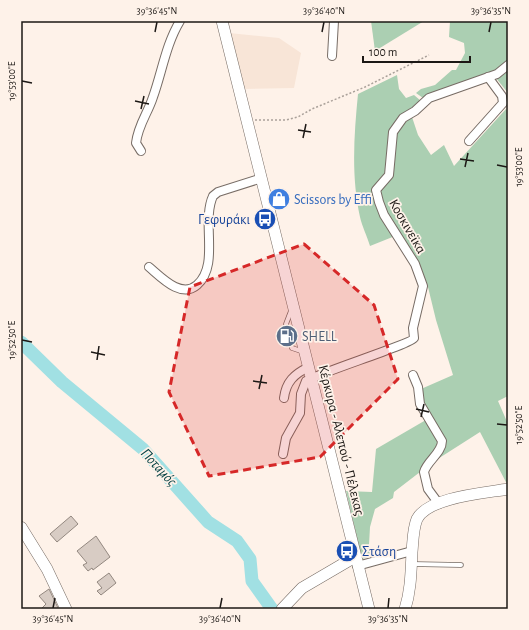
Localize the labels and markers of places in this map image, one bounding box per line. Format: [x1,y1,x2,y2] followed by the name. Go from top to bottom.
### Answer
[266,186,292,212] shop icon: Scissors by Effi
[294,193,372,207] place label: Scissors by Effi
[252,206,278,232] bus stop icon: Γεφυράκι
[198,213,250,227] place label: Γεφυράκι
[274,323,300,349] fuel station icon: SHELL
[302,330,337,344] place label: SHELL
[334,538,360,564] bus stop icon: Στάση
[362,545,396,559] place label: Στάση

